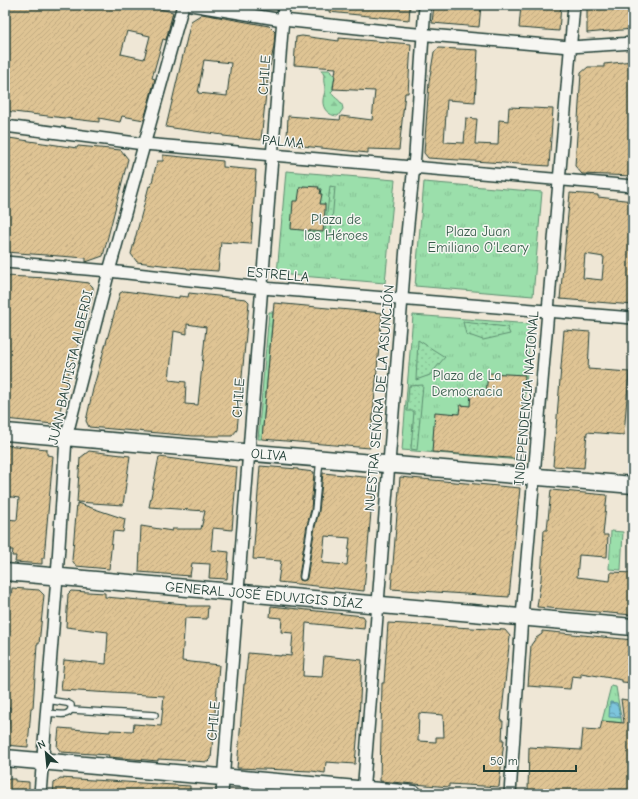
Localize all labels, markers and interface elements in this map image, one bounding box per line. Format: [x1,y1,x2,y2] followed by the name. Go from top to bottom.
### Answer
[255,55,274,95] street label: CHILE
[261,131,305,152] street label: PALMA
[304,211,368,244] park label: Plaza de los Héroes
[427,223,529,256] park label: Plaza Juan Emiliano O'Leary
[246,263,310,286] street label: ESTRELLA
[361,284,398,512] street label: NUESTRA SEÑORA DE LA ASUNCIÓN
[44,288,97,446] street label: JUAN BAUTISTA ALBERDI
[510,310,543,486] street label: INDEPENDENCIA NACIONAL
[431,367,503,400] park label: Plaza de La Democracia
[229,378,248,418] street label: CHILE
[250,445,288,465] street label: OLIVA
[164,578,364,612] street label: GENERAL JOSÉ EDUVIGIS DÍAZ
[203,701,224,742] street label: CHILE
[26,733,66,773] north arrow
[36,737,48,752] text: N
[484,747,576,773] scale bar
[490,754,518,768] text: 50 m

